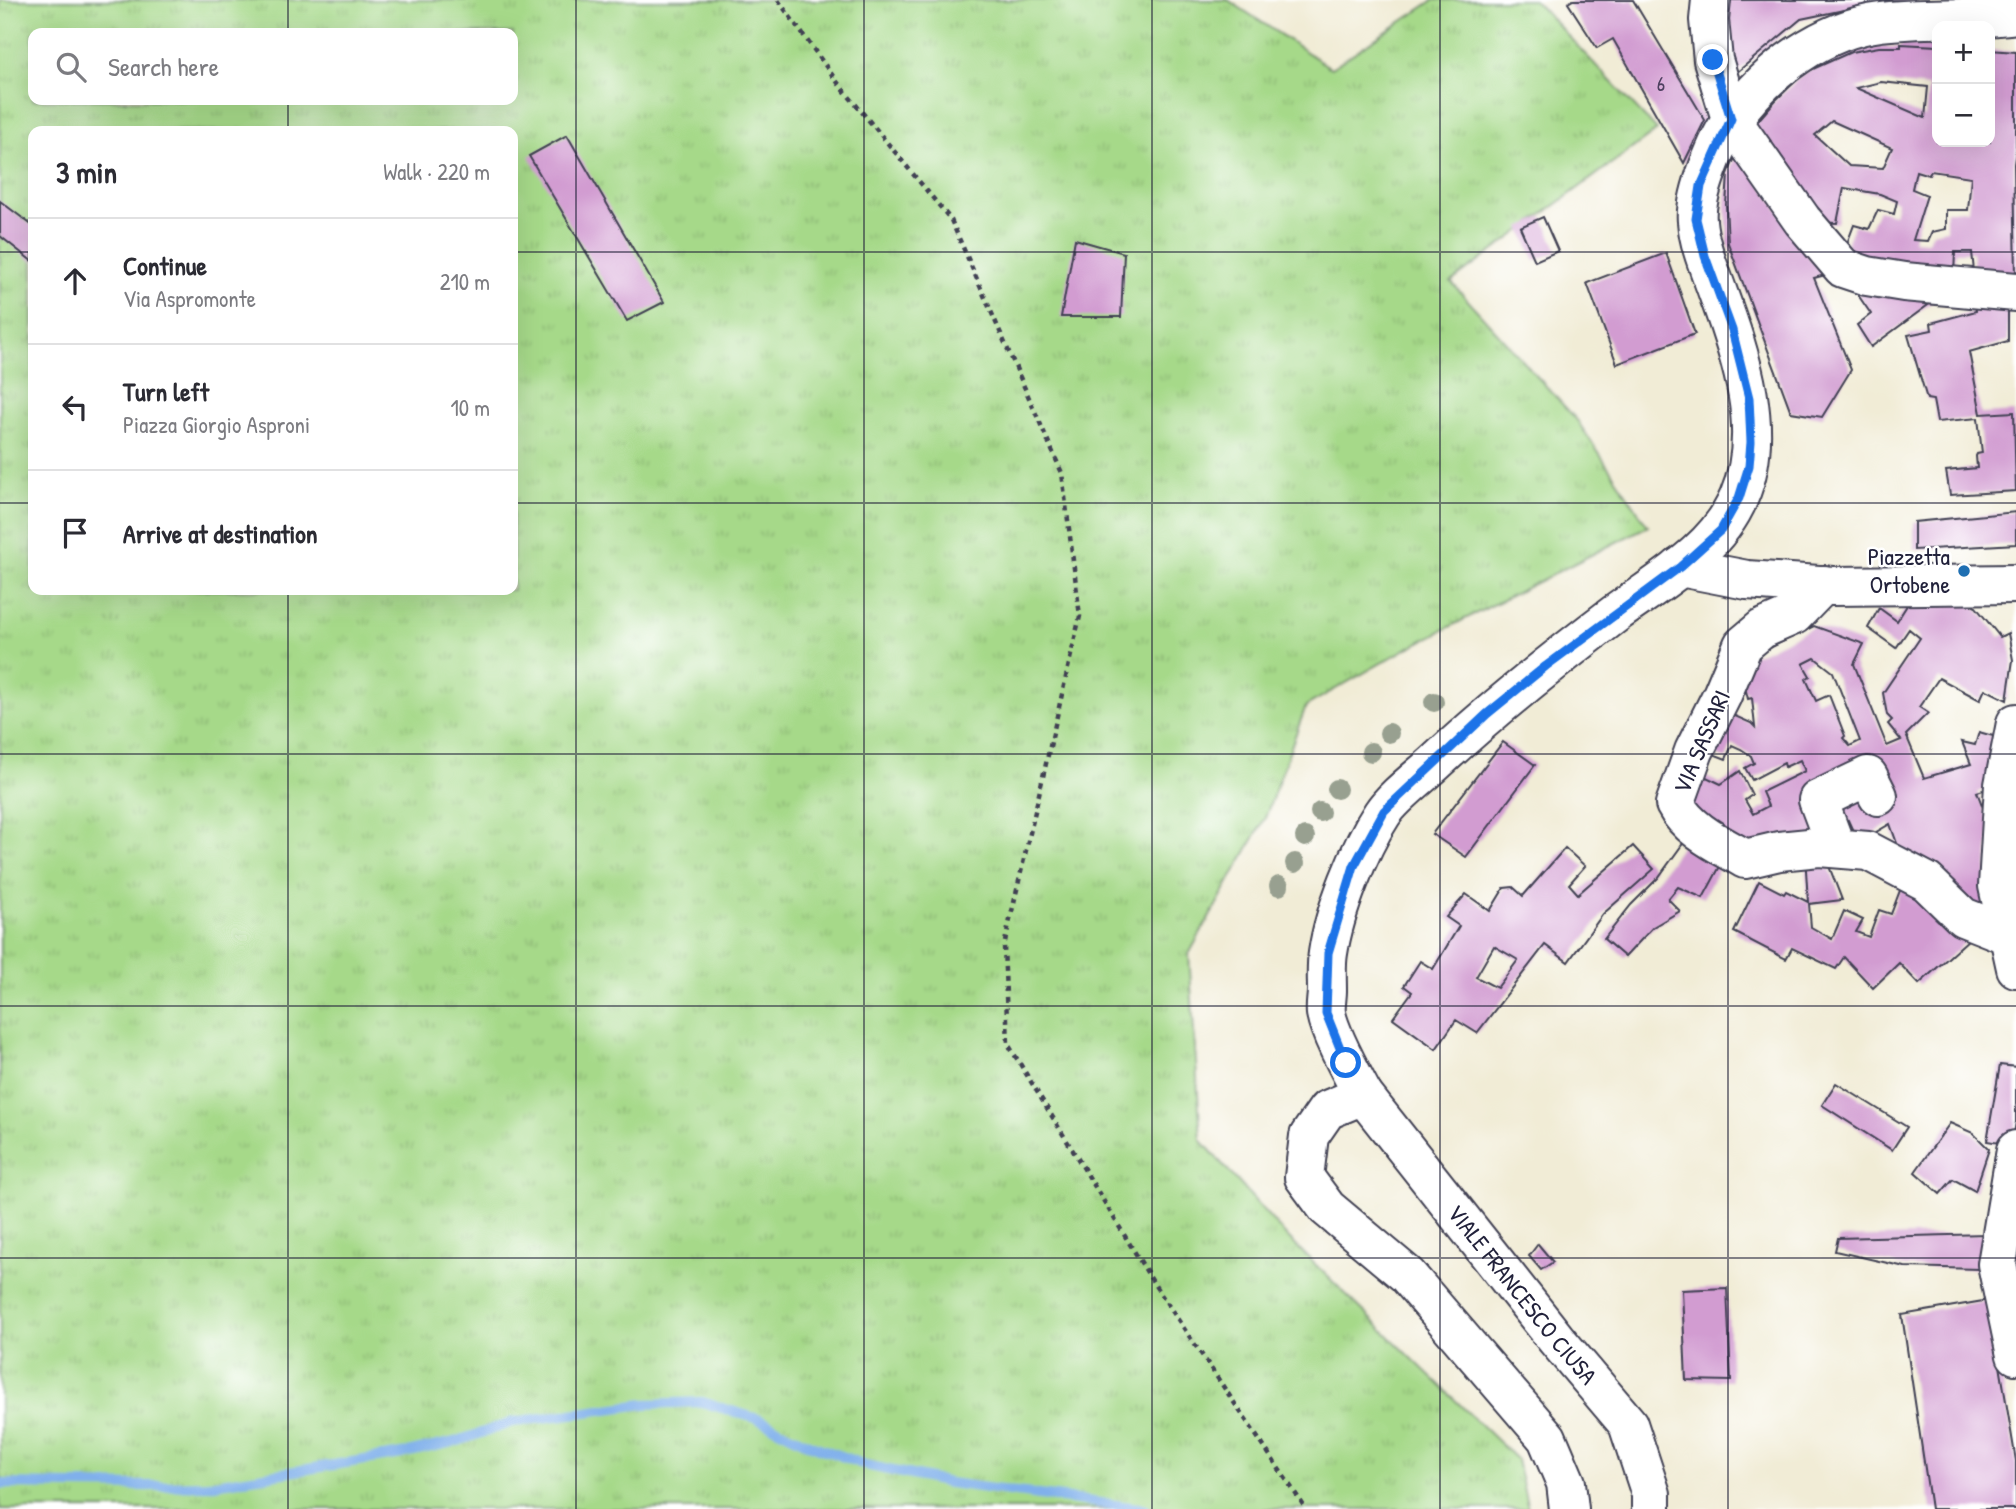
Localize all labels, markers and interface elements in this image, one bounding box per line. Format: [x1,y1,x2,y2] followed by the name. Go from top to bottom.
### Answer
[1932,21,1995,147] map controls
[1932,21,1995,84] button: +
[28,28,518,105] search box
[1697,44,1728,75] route end
[52,48,90,86] icon: search
[108,49,219,84] text: Search here
[1657,69,1665,98] house number: 6
[1932,84,1995,147] button: −
[56,152,117,192] text: 3 min
[383,156,490,187] text: Walk · 220 m
[123,248,207,283] text: Continue
[56,262,94,300] icon: ahead
[440,266,490,297] text: 210 m
[123,283,256,314] text: Via Aspromonte
[123,374,209,409] text: Turn left
[56,388,94,426] icon: left
[450,392,490,423] text: 10 m
[123,409,310,440] text: Piazza Giorgio Asproni
[56,514,94,552] icon: arrive
[123,516,318,551] text: Arrive at destination
[1868,540,1950,600] place label: Piazzetta Ortobene
[1956,563,1972,579] marker: Piazzetta Ortobene
[1665,685,1737,798] street label: VIA SASSARI
[1330,1047,1361,1078] route start
[1441,1198,1605,1391] street label: VIALE FRANCESCO CIUSA

